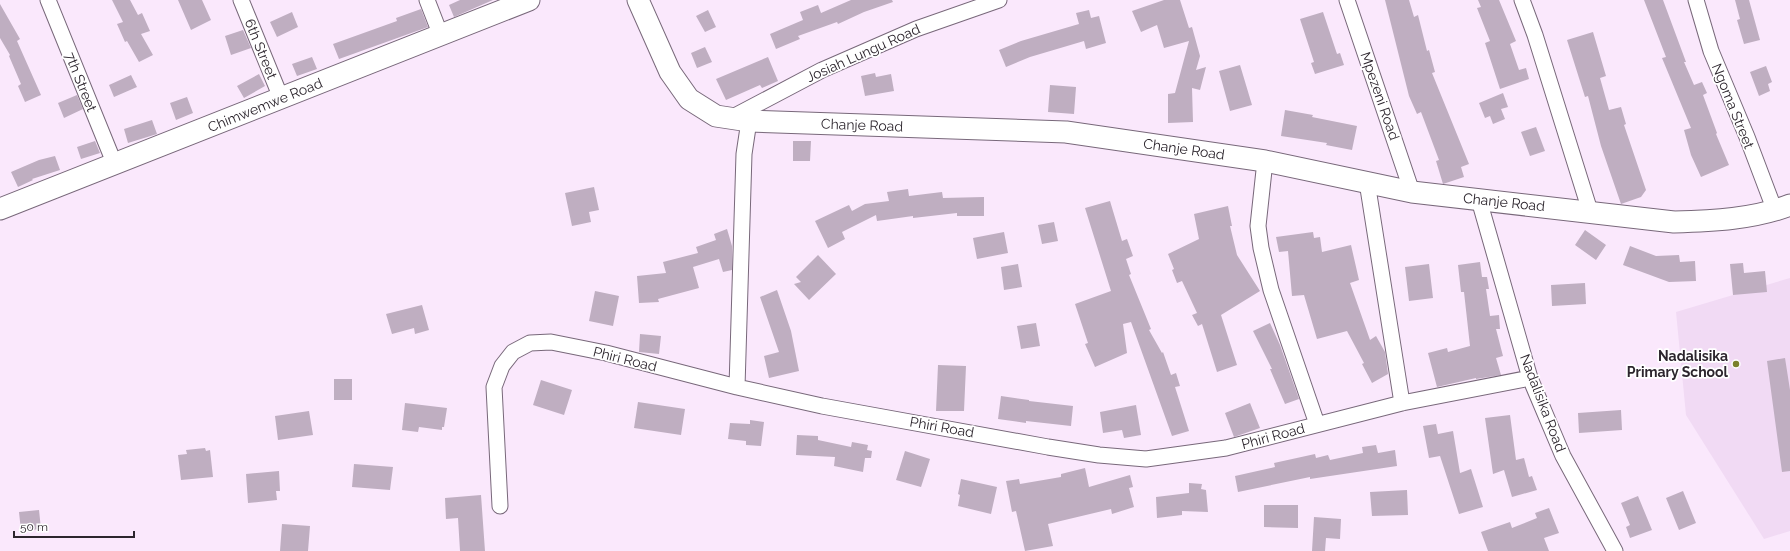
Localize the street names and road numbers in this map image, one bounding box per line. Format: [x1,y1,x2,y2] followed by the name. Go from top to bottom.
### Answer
[242,16,280,82] street label: 6th Street
[804,21,922,85] street label: Josiah Lungu Road
[62,50,100,114] street label: 7th Street
[1357,50,1403,142] street label: Mpezeni Road
[1709,61,1757,151] street label: Ngoma Street
[205,75,325,135] street label: Chimwemwe Road
[821,116,903,134] street label: Chanje Road
[1142,135,1226,163] street label: Chanje Road
[1462,190,1546,214] street label: Chanje Road
[592,343,658,375] street label: Phiri Road
[1517,352,1569,454] street label: Nadalisika Road
[909,413,975,441] street label: Phiri Road
[1240,420,1306,452] street label: Phiri Road

